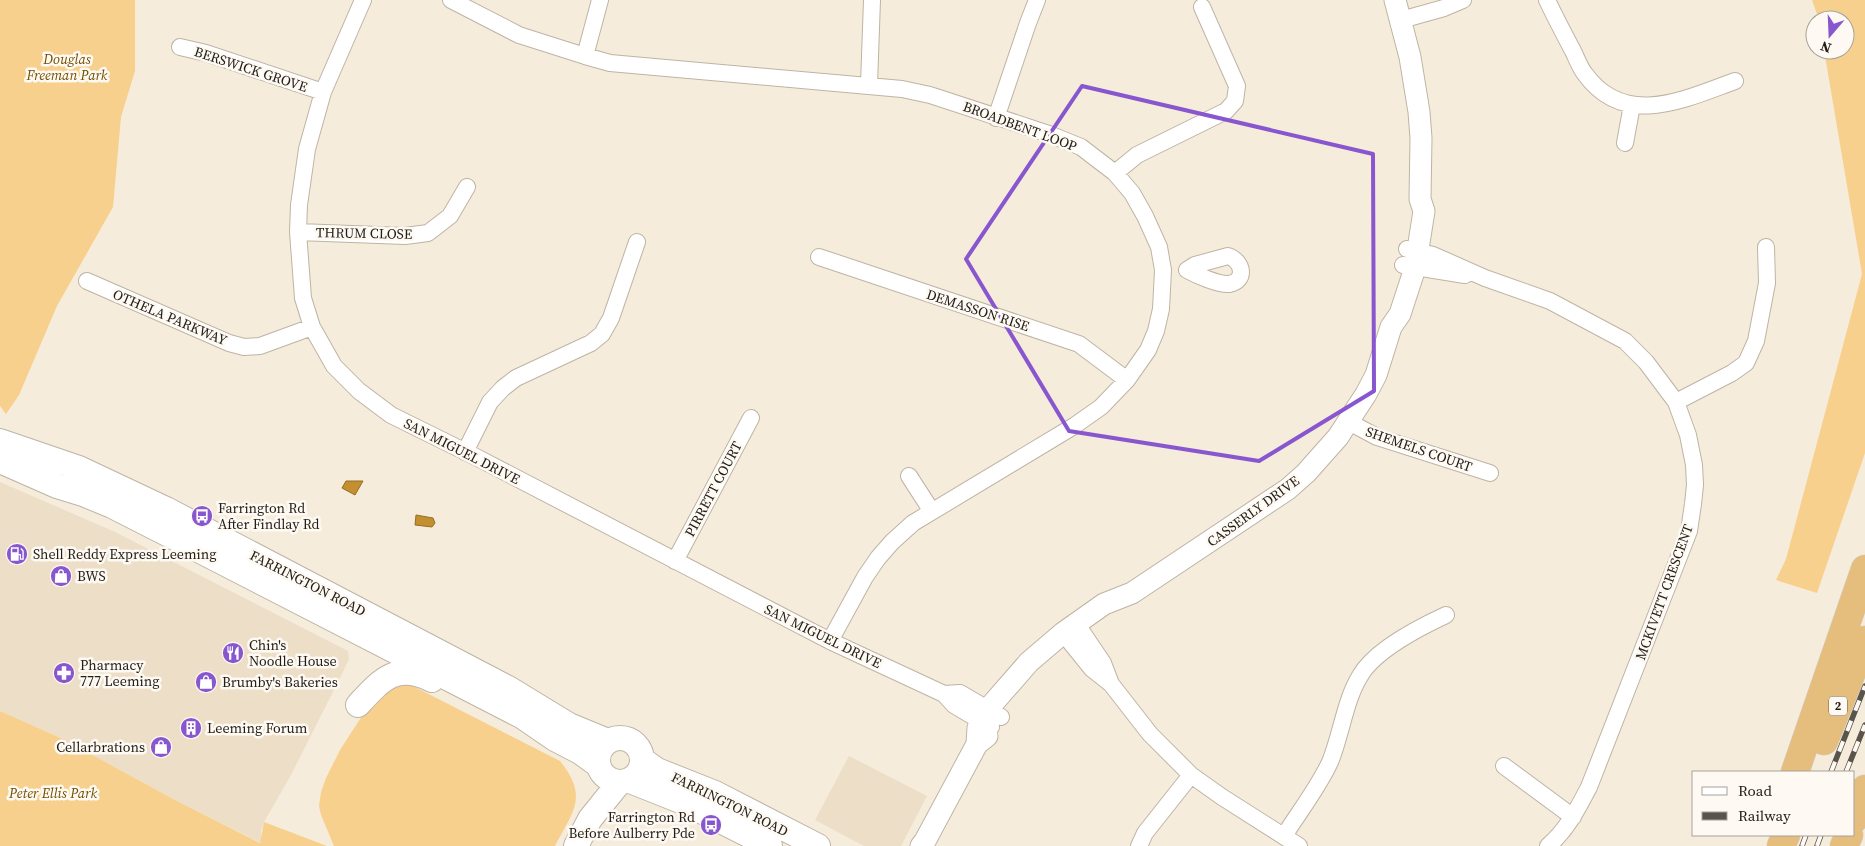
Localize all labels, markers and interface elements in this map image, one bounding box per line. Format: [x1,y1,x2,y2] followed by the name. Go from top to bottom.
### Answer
[1805,10,1855,60] north arrow
[1818,36,1834,58] text: N
[192,41,310,97] street label: BERSWICK GROVE
[26,49,108,85] park label: Douglas Freeman Park
[960,96,1080,156] street label: BROADBENT LOOP
[316,222,412,244] street label: THRUM CLOSE
[110,284,230,350] street label: OTHELA PARKWAY
[924,284,1032,336] street label: DEMASSON RISE
[400,413,524,489] street label: SAN MIGUEL DRIVE
[1363,421,1476,477] street label: SHEMELS COURT
[679,437,747,540] street label: PIRRETT COURT
[1203,471,1303,551] street label: CASSERLY DRIVE
[218,498,320,534] place label: Farrington Rd After Findlay Rd
[190,504,214,528] bus stop icon: Farrington Rd After Findlay Rd
[1630,521,1698,663] street label: MCKIVETT CRESCENT
[5,542,29,566] fuel station icon: Shell Reddy Express Leeming
[33,544,217,564] place label: Shell Reddy Express Leeming
[247,545,370,621] street label: FARRINGTON ROAD
[49,564,73,588] shop icon: BWS
[77,566,106,586] place label: BWS
[761,599,885,673] street label: SAN MIGUEL DRIVE
[249,635,337,671] place label: Chin's Noodle House
[221,641,245,665] restaurant icon: Chin's Noodle House
[80,655,159,691] place label: Pharmacy 777 Leeming
[52,661,76,685] pharmacy icon: Pharmacy 777 Leeming
[194,670,218,694] shop icon: Brumby's Bakeries
[222,672,338,692] place label: Brumby's Bakeries
[1829,696,1847,716] road number: 2
[179,716,203,740] building icon: Leeming Forum
[207,718,308,738] place label: Leeming Forum
[149,735,173,759] shop icon: Cellarbrations
[56,737,145,757] place label: Cellarbrations
[668,767,792,841] street label: FARRINGTON ROAD
[1692,771,1855,836] legend
[1738,780,1772,801] text: Road
[8,783,97,803] park label: Peter Ellis Park
[1738,805,1791,826] text: Railway
[569,807,695,843] place label: Farrington Rd Before Aulberry Pde
[699,813,723,837] bus stop icon: Farrington Rd Before Aulberry Pde

